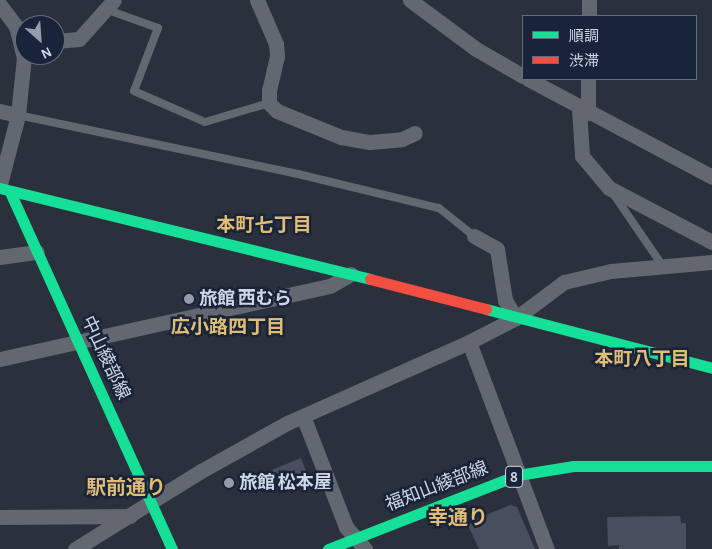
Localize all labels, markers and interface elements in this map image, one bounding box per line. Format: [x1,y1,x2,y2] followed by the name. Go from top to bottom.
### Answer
[15,15,65,65] north arrow
[522,15,697,80] legend
[569,29,599,44] text: 順調
[39,44,54,61] text: N
[569,54,599,69] text: 渋滞
[217,215,311,237] district label: 本町七丁目
[199,288,292,310] place label: 旅館 西むら
[183,293,195,305] marker: 旅館 西むら
[76,313,134,403] street label: 中山綾部線
[171,317,285,339] district label: 広小路四丁目
[595,349,689,371] district label: 本町八丁目
[383,458,491,516] street label: 福知山綾部線
[504,464,524,491] road number: 8
[239,472,332,494] place label: 旅館 松本屋
[86,476,166,500] district label: 駅前通り
[223,477,235,489] marker: 旅館 松本屋
[428,506,488,530] district label: 幸通り

